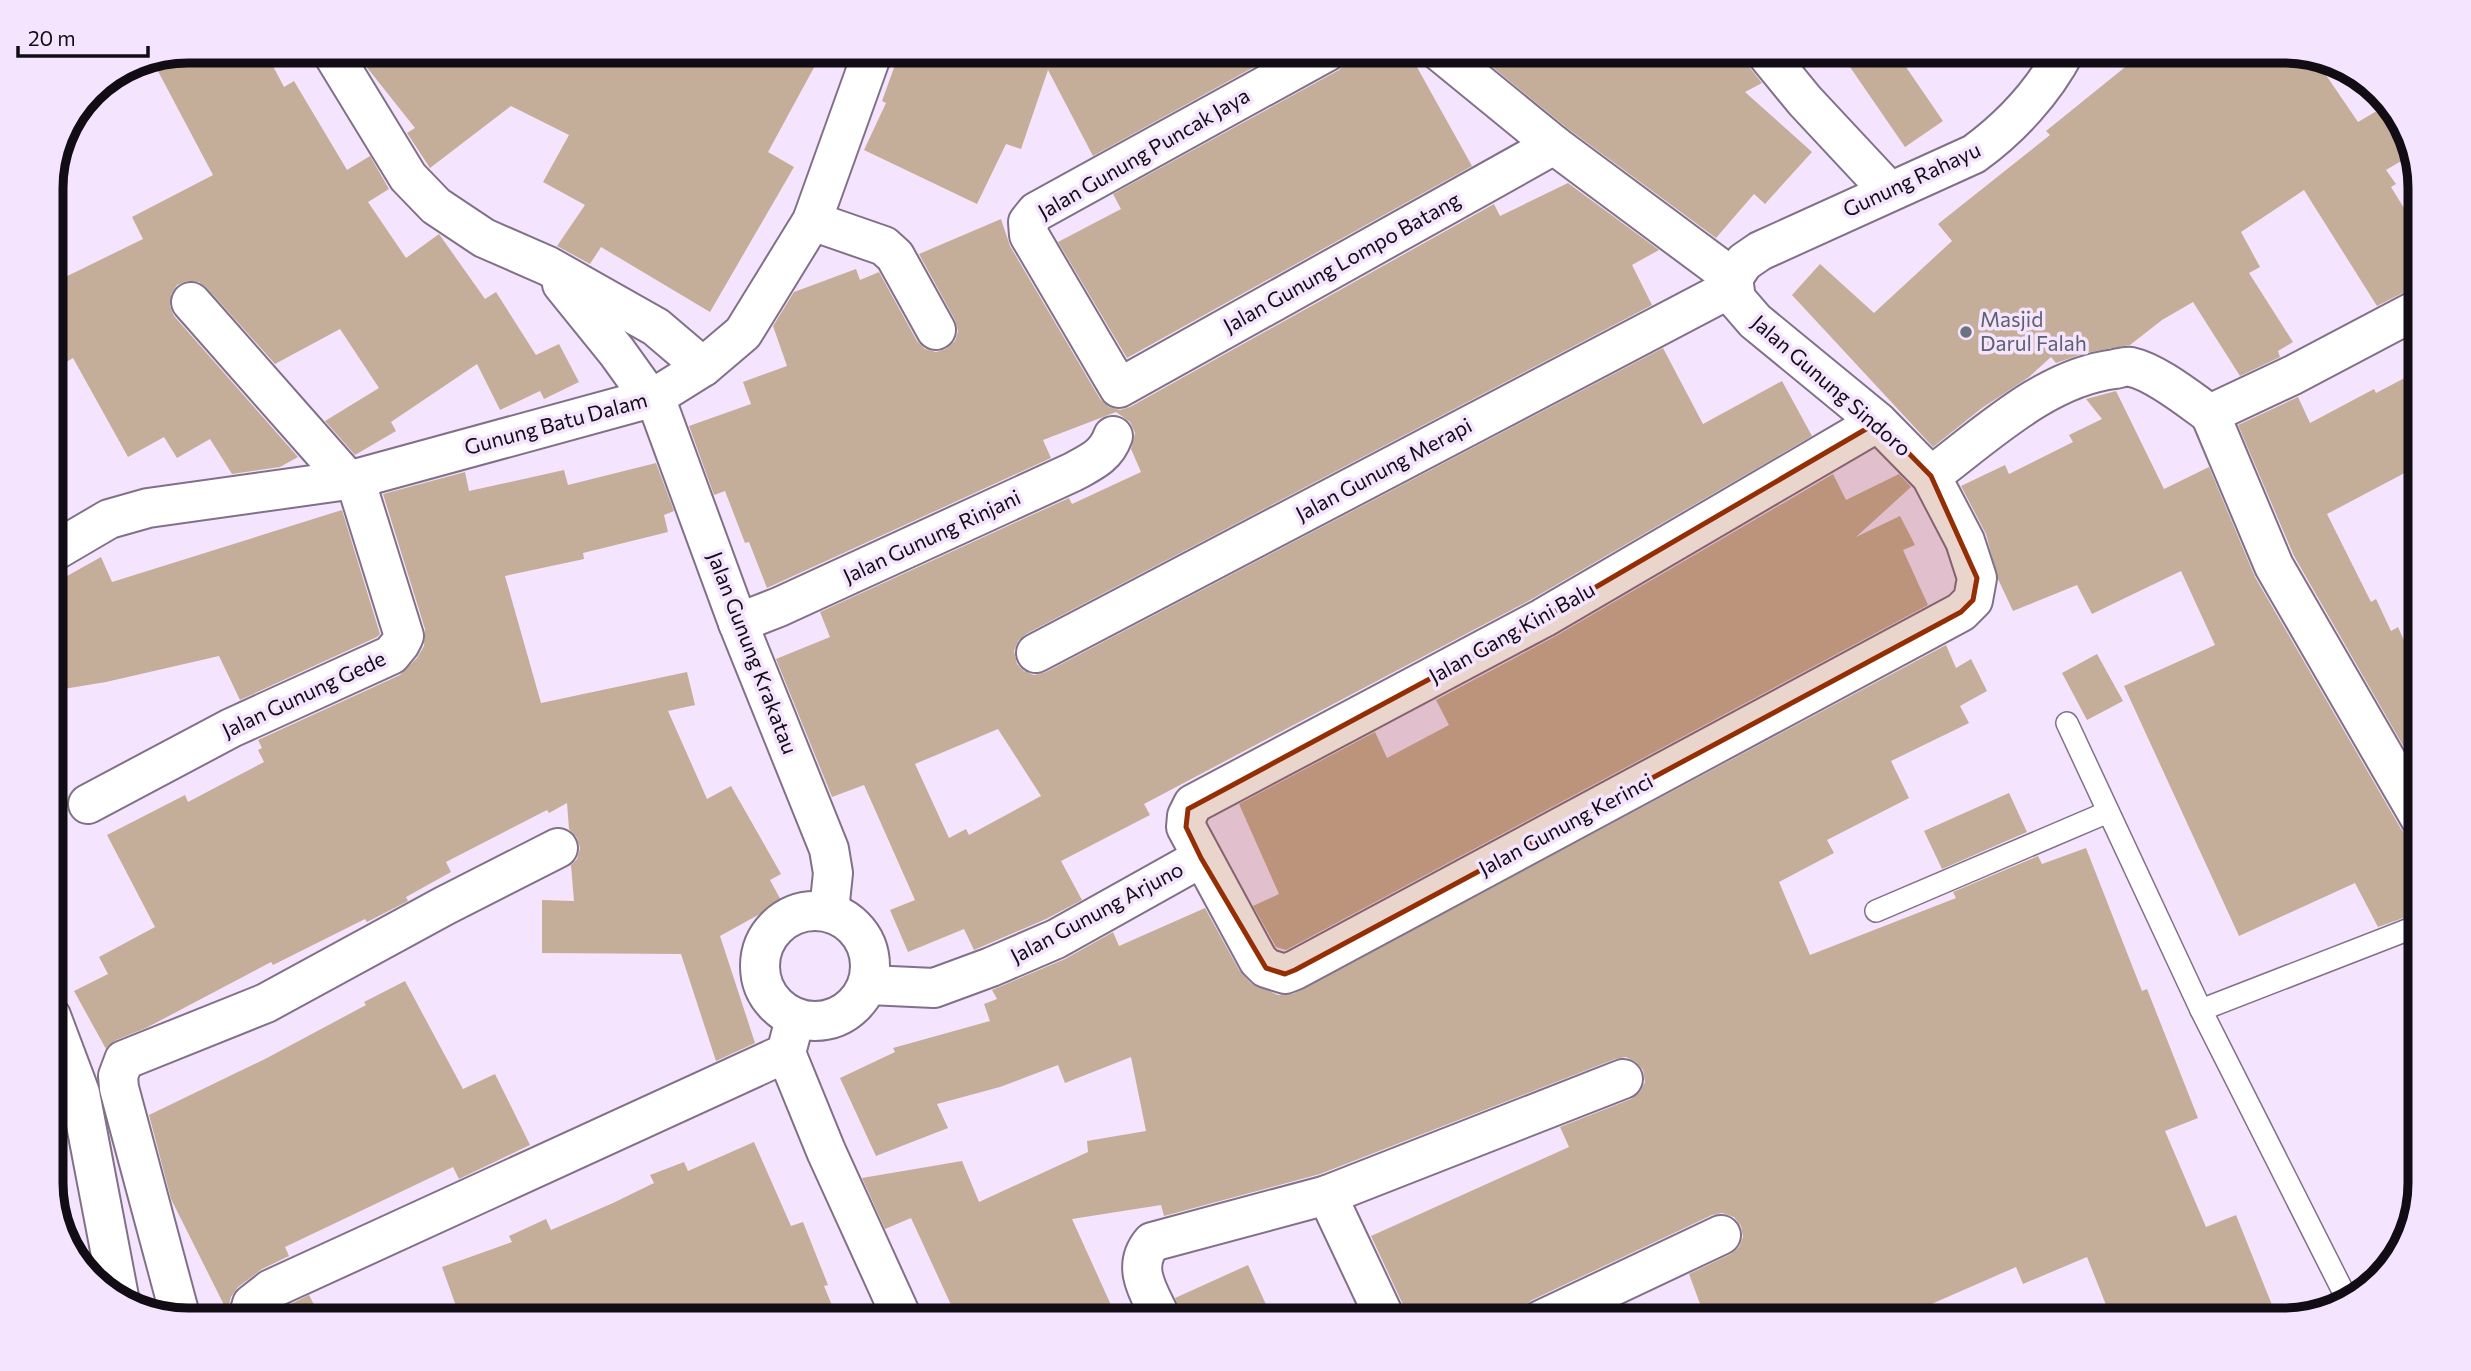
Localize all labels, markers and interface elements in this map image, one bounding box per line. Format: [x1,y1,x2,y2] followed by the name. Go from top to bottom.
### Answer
[18,14,147,58] scale bar
[28,25,76,50] text: 20 m
[1033,82,1253,224] street label: Jalan Gunung Puncak Jaya
[1839,136,1984,221] street label: Gunung Rahayu
[1218,186,1464,337] street label: Jalan Gunung Lompo Batang
[1980,306,2087,355] place label: Masjid Darul Falah
[1747,309,1917,461] street label: Jalan Gunung Sindoro
[1958,324,1974,340] marker: Masjid Darul Falah
[461,386,650,459] street label: Gunung Batu Dalam
[1291,412,1476,526] street label: Jalan Gunung Merapi
[839,484,1024,588] street label: Jalan Gunung Rinjani
[703,548,804,757] street label: Jalan Gunung Krakatau
[1424,576,1599,688] street label: Jalan Gang Kini Balu
[218,645,389,742] street label: Jalan Gunung Gede
[1474,767,1657,880] street label: Jalan Gunung Kerinci
[1006,855,1187,968] street label: Jalan Gunung Arjuno

